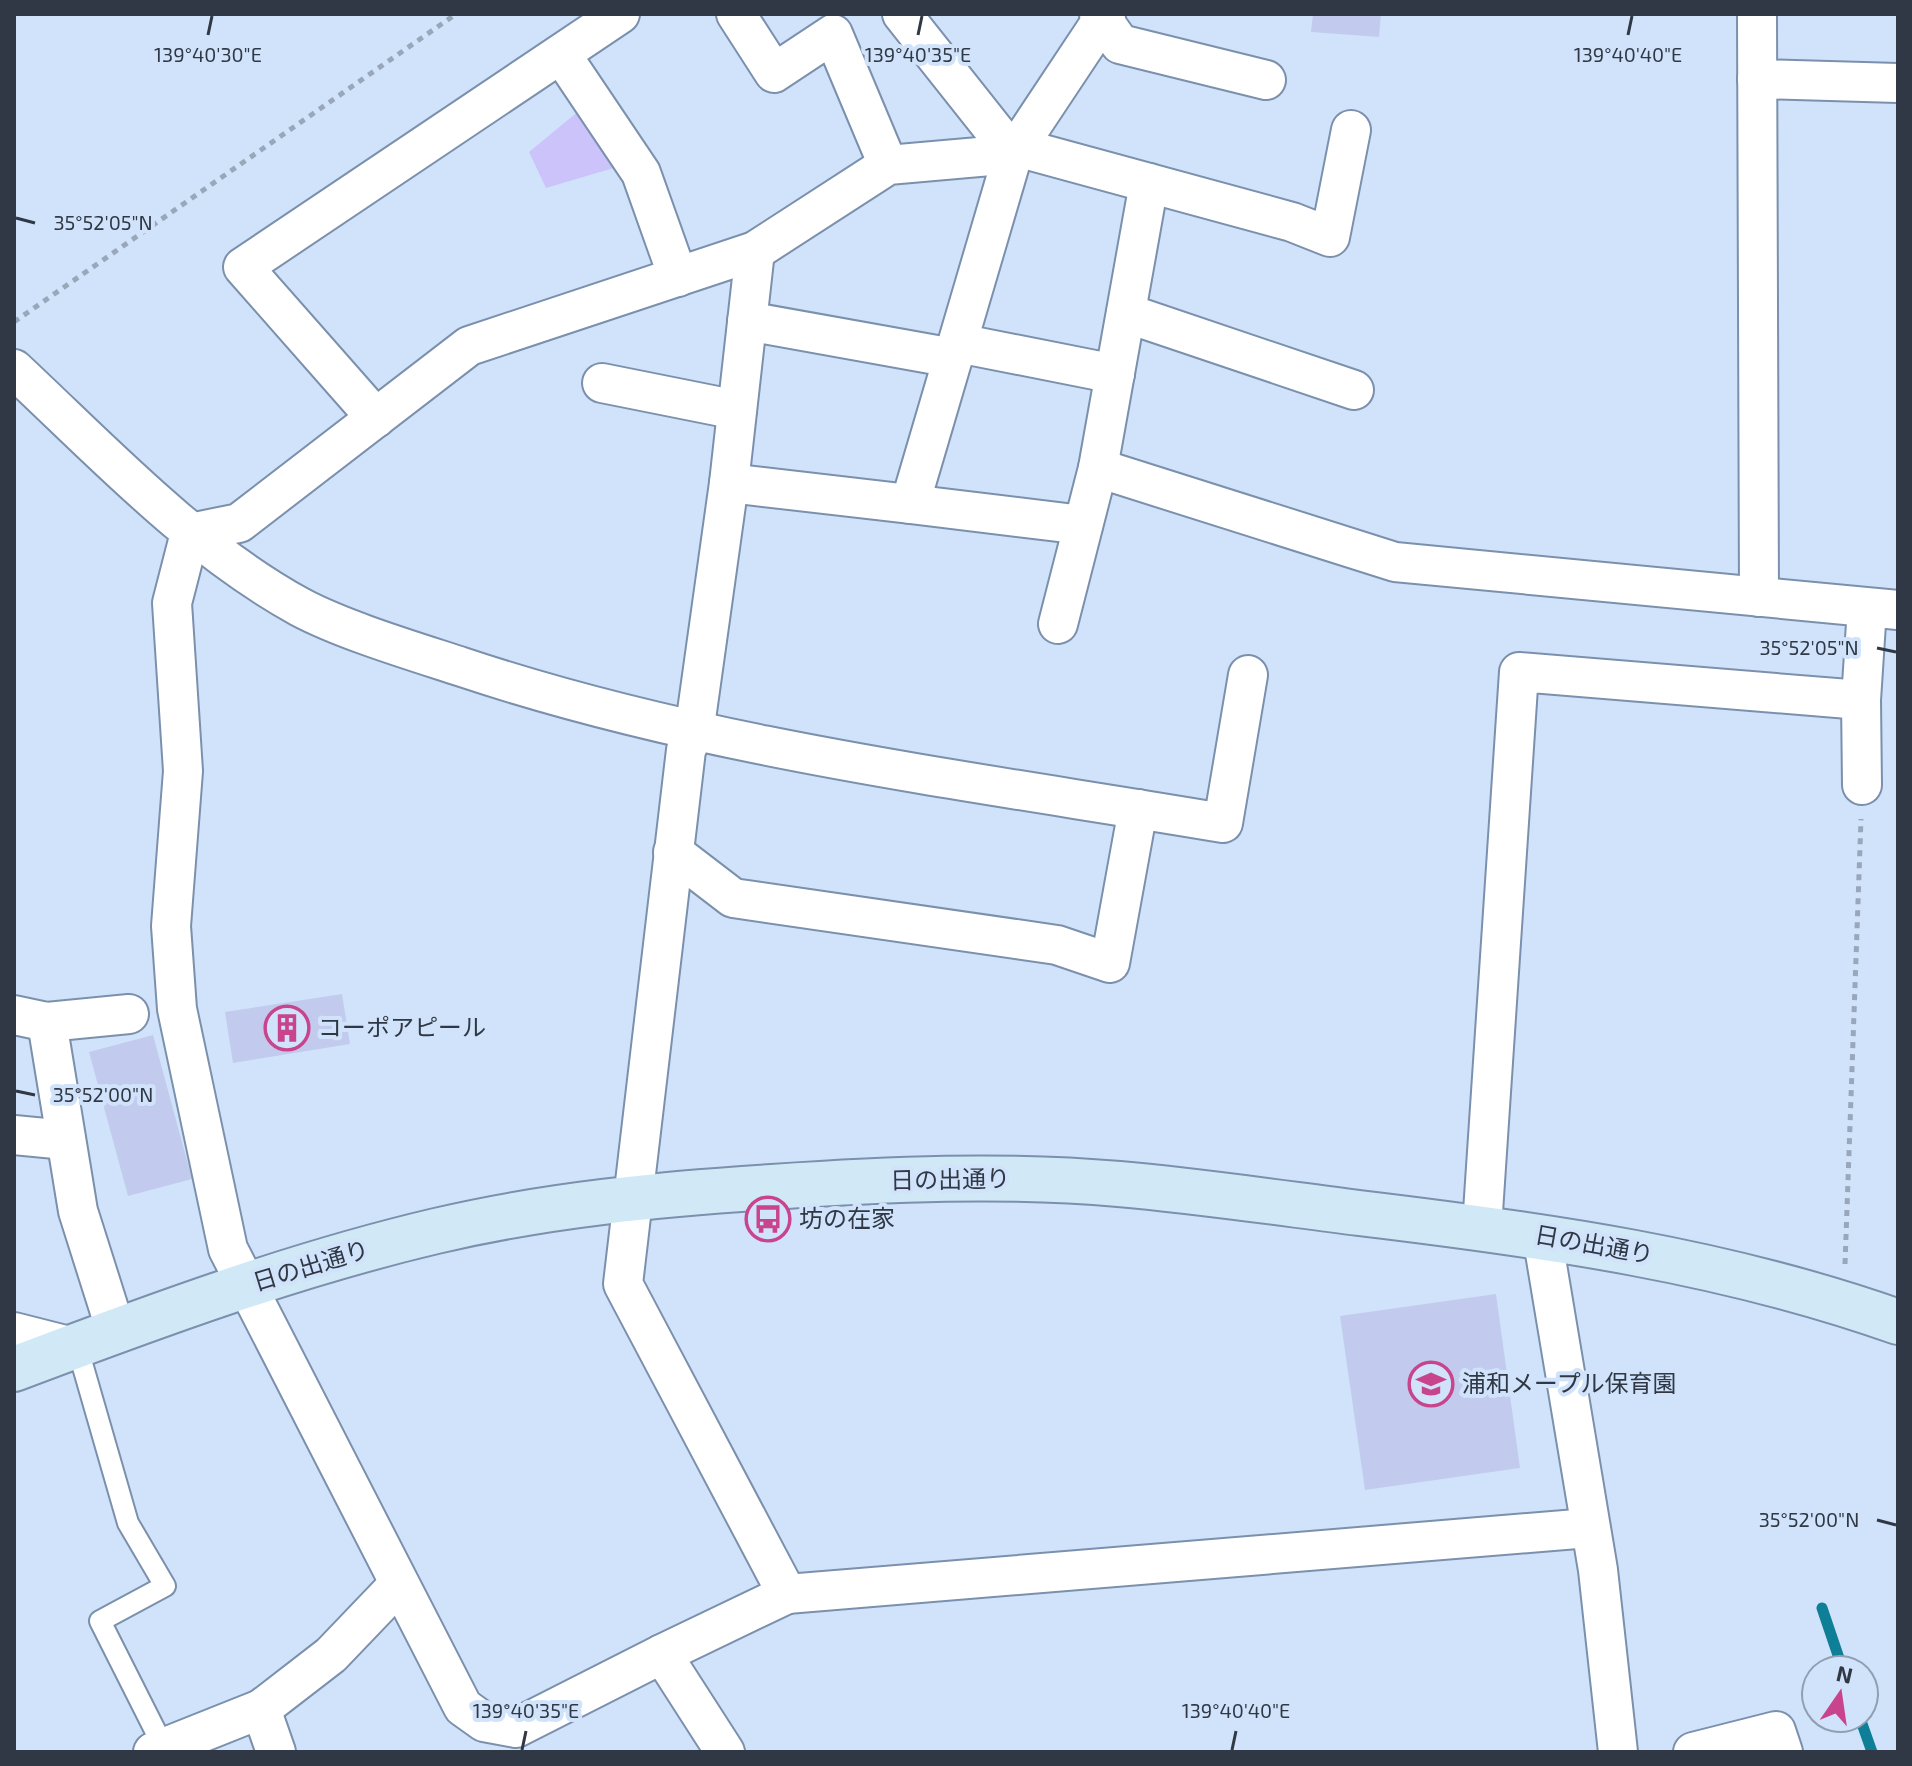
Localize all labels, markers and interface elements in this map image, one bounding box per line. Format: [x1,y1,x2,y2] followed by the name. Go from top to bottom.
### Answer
[154,42,262,66] text: 139°40'30"E
[865,42,971,66] text: 139°40'35"E
[1574,42,1682,66] text: 139°40'40"E
[53,210,153,234] text: 35°52'05"N
[1759,635,1859,659] text: 35°52'05"N
[263,1004,311,1052] building icon: コーポアピール
[318,1012,486,1041] place label: コーポアピール
[53,1082,153,1106] text: 35°52'00"N
[890,1163,1010,1194] street label: 日の出通り
[744,1195,792,1243] bus stop icon: 坊の在家
[799,1203,895,1232] place label: 坊の在家
[1533,1219,1656,1268] street label: 日の出通り
[249,1233,372,1296] street label: 日の出通り
[1407,1360,1455,1408] school or university icon: 浦和メープル保育園
[1462,1368,1677,1397] place label: 浦和メープル保育園
[1759,1507,1859,1531] text: 35°52'00"N
[1800,1654,1880,1734] north arrow
[1834,1659,1855,1688] text: N
[473,1698,579,1722] text: 139°40'35"E
[1182,1698,1290,1722] text: 139°40'40"E

